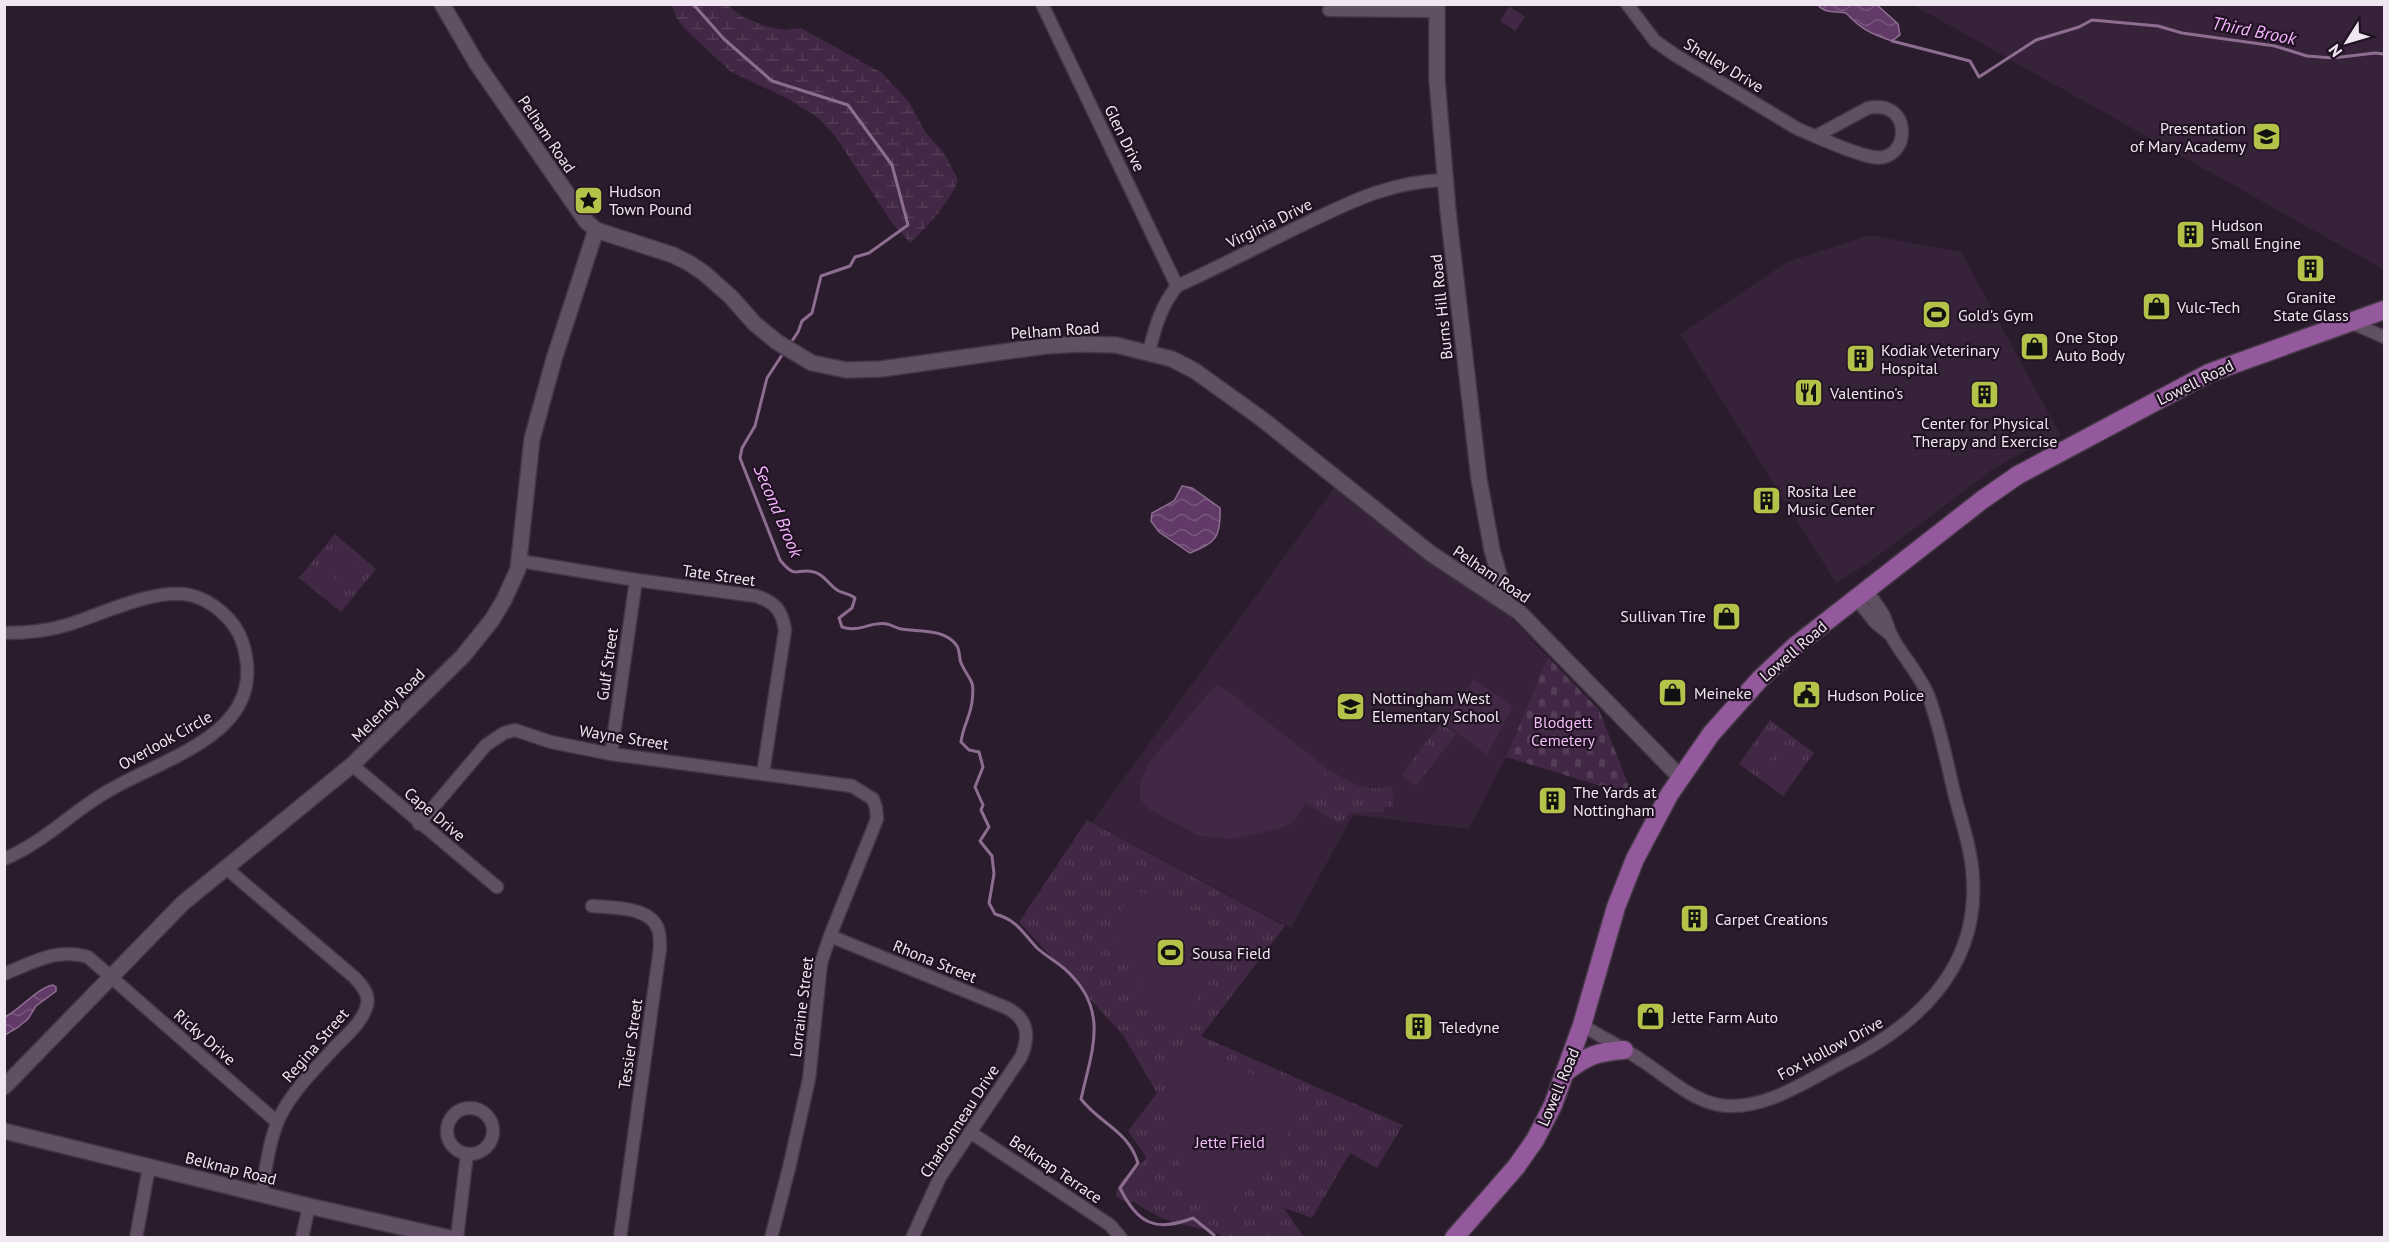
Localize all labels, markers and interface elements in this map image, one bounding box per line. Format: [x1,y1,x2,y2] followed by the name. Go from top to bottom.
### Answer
[2210,11,2299,50] water label: Third Brook
[2317,12,2377,72] north arrow
[1680,33,1768,97] street label: Shelley Drive
[2324,41,2346,61] text: N
[514,92,580,176] street label: Pelham Road
[1100,101,1150,175] street label: Glen Drive
[2130,118,2247,156] place label: Presentation of Mary Academy
[2251,121,2283,153] school or university icon: Presentation of Mary Academy
[609,181,692,219] place label: Hudson Town Pound
[572,184,604,216] place icon: Hudson Town Pound
[1222,194,1315,253] street label: Virginia Drive
[2211,215,2301,253] place label: Hudson Small Engine
[2174,218,2206,250] building icon: Hudson Small Engine
[1426,253,1456,361] street label: Burns Hill Road
[2295,253,2327,285] building icon: Granite State Glass
[2273,287,2349,325] place label: Granite State Glass
[2140,291,2172,323] shop icon: Vulc-Tech
[2176,297,2240,317] place label: Vulc-Tech
[1921,299,1953,331] sports icon: Gold's Gym
[1958,305,2033,325] place label: Gold's Gym
[1010,317,1100,343] street label: Pelham Road
[2055,327,2126,365] place label: One Stop Auto Body
[2018,330,2050,362] shop icon: One Stop Auto Body
[1881,340,2000,378] place label: Kodiak Veterinary Hospital
[1844,343,1876,375] building icon: Kodiak Veterinary Hospital
[2153,355,2237,409] street label: Lowell Road
[1793,377,1825,409] restaurant icon: Valentino's
[1969,379,2001,411] building icon: Center for Physical Therapy and Exercise
[1829,383,1903,403] place label: Valentino's
[1913,413,2057,451] place label: Center for Physical Therapy and Exercise
[749,461,809,562] water label: Second Brook
[1787,481,1875,519] place label: Rosita Lee Music Center
[1750,484,1782,516] building icon: Rosita Lee Music Center
[1450,541,1534,607] street label: Pelham Road
[681,560,757,590] street label: Tate Street
[1711,600,1743,632] shop icon: Sullivan Tire
[1620,606,1706,626] place label: Sullivan Tire
[1755,616,1831,686] street label: Lowell Road
[592,626,622,702] street label: Gulf Street
[347,664,429,746] street label: Melendy Road
[1657,677,1689,709] shop icon: Meineke
[1790,679,1822,711] public building icon: Hudson Police
[1694,683,1752,703] place label: Meineke
[1827,685,1924,705] place label: Hudson Police
[1372,688,1500,726] place label: Nottingham West Elementary School
[1335,691,1367,723] school or university icon: Nottingham West Elementary School
[115,706,215,774] street label: Overlook Circle
[1531,712,1596,750] park label: Blodgett Cemetery
[578,720,671,754] street label: Wayne Street
[1573,782,1657,820] place label: The Yards at Nottingham
[400,783,470,845] street label: Cape Drive
[1536,785,1568,817] building icon: The Yards at Nottingham
[1678,903,1710,935] building icon: Carpet Creations
[1715,909,1828,929] place label: Carpet Creations
[890,935,980,987] street label: Rhona Street
[1155,937,1187,969] sports icon: Sousa Field
[1192,943,1271,963] place label: Sousa Field
[785,955,817,1058] street label: Lorraine Street
[614,997,646,1091] street label: Tessier Street
[1635,1001,1667,1033] shop icon: Jette Farm Auto
[277,1004,353,1086] street label: Regina Street
[170,1005,240,1069] street label: Ricky Drive
[1671,1007,1778,1027] place label: Jette Farm Auto
[1402,1011,1434,1043] building icon: Teledyne
[1774,1012,1886,1084] street label: Fox Hollow Drive
[1439,1017,1500,1037] place label: Teledyne
[1533,1045,1583,1129] street label: Lowell Road
[915,1061,1003,1181] street label: Charbonneau Drive
[1006,1131,1106,1207] street label: Belknap Terrace
[1194,1132,1265,1152] park label: Jette Field
[183,1147,279,1189] street label: Belknap Road

